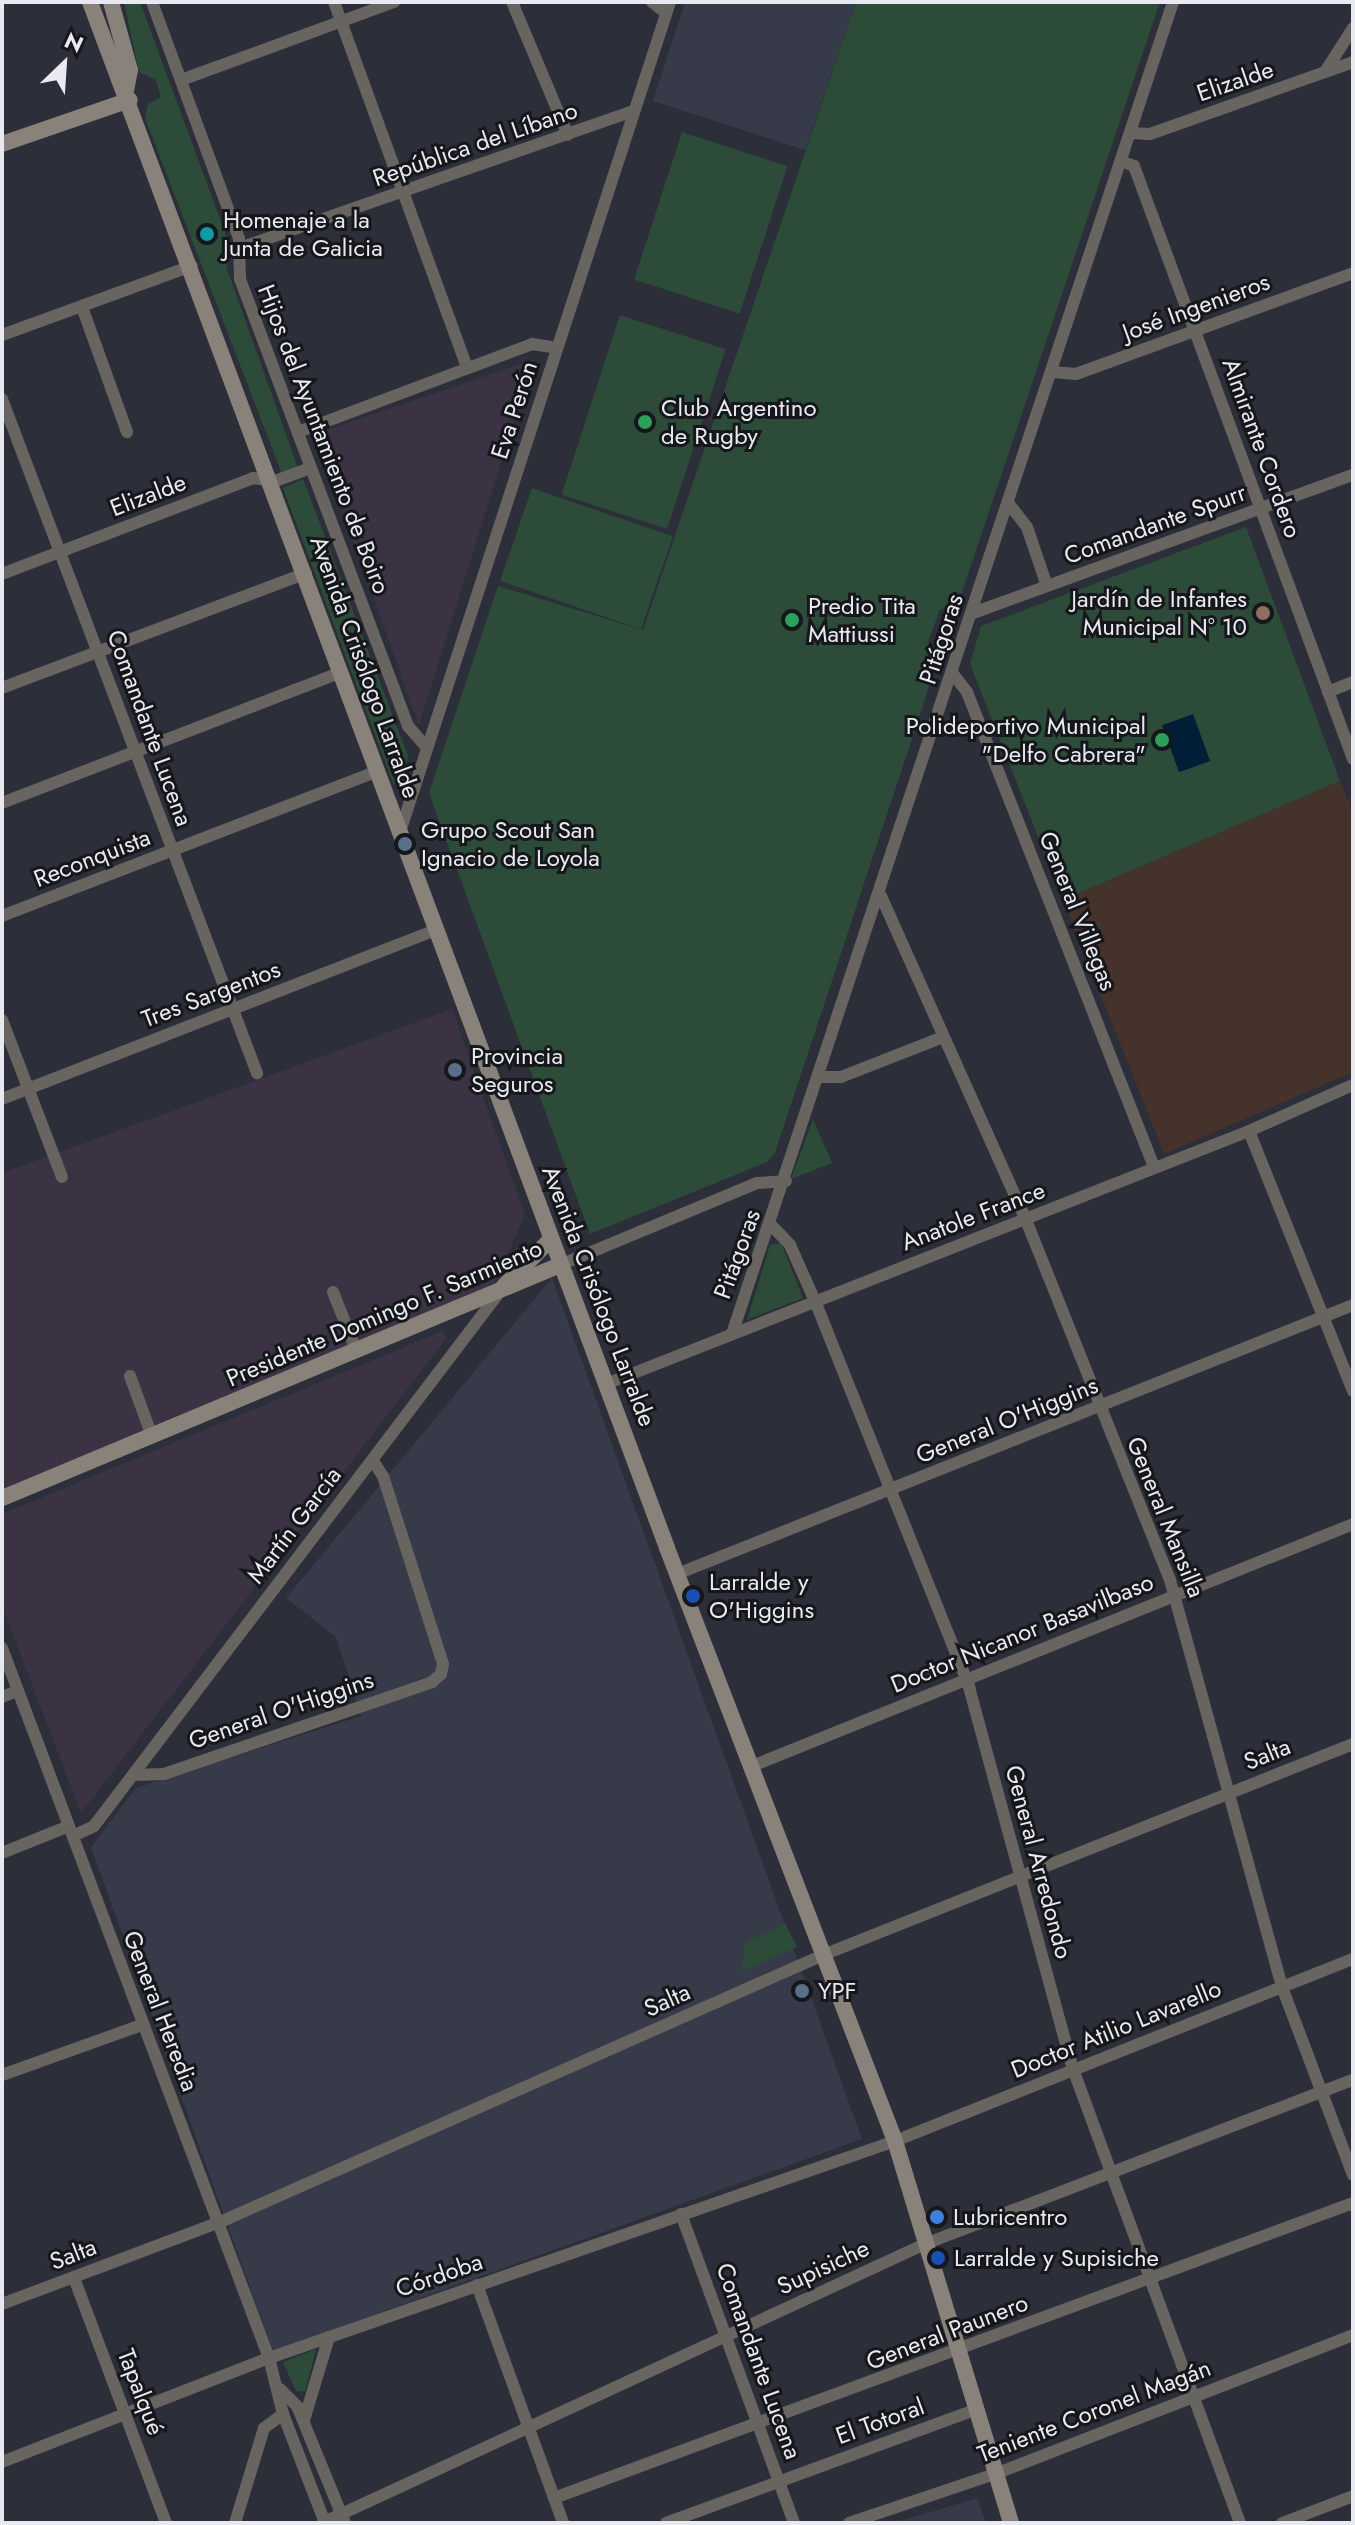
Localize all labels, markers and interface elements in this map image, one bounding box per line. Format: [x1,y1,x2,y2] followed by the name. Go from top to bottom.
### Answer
[24,24,104,104] north arrow
[59,24,89,60] text: N
[1193,55,1277,107] street label: Elizalde
[369,95,581,193] street label: República del Líbano
[223,206,383,262] place label: Homenaje a la Junta de Galicia
[198,225,216,243] marker: Homenaje a la Junta de Galicia
[1119,267,1273,347] street label: José Ingenieros
[252,280,396,598] street label: Hijos del Ayuntamiento de Boiro
[1216,354,1308,542] street label: Almirante Cordero
[485,358,543,462] street label: Eva Perón
[661,394,816,450] place label: Club Argentino de Rugby
[636,413,654,431] marker: Club Argentino de Rugby
[106,467,190,523] street label: Elizalde
[1060,478,1250,570] street label: Comandante Spurr
[304,532,426,802] street label: Avenida Crisólogo Larralde
[1071,585,1247,641] place label: Jardín de Infantes Municipal Nº 10
[913,590,969,688] street label: Pitágoras
[808,592,916,648] place label: Predio Tita Mattiussi
[1254,604,1272,622] marker: Jardín de Infantes Municipal Nº 10
[783,611,801,629] marker: Predio Tita Mattiussi
[101,626,199,830] street label: Comandante Lucena
[906,712,1146,768] place label: Polideportivo Municipal "Delfo Cabrera"
[1153,731,1171,749] marker: Polideportivo Municipal "Delfo Cabrera"
[421,816,600,872] place label: Grupo Scout San Ignacio de Loyola
[30,823,154,893] street label: Reconquista
[1033,827,1123,995] street label: General Villegas
[396,835,414,853] marker: Grupo Scout San Ignacio de Loyola
[138,954,284,1034] street label: Tres Sargentos
[471,1042,563,1098] place label: Provincia Seguros
[446,1061,464,1079] marker: Provincia Seguros
[536,1162,662,1430] street label: Avenida Crisólogo Larralde
[897,1175,1049,1257] street label: Anatole France
[708,1205,766,1303] street label: Pitágoras
[222,1233,546,1393] street label: Presidente Domingo F. Sarmiento
[912,1370,1102,1470] street label: General O'Higgins
[1121,1433,1211,1601] street label: General Mansilla
[241,1461,347,1589] street label: Martín García
[887,1567,1157,1699] street label: Doctor Nicanor Basavilbaso
[709,1568,814,1624] place label: Larralde y O'Higgins
[684,1587,702,1605] marker: Larralde y O'Higgins
[185,1665,377,1755] street label: General O'Higgins
[1240,1732,1294,1776] street label: Salta
[999,1762,1079,1962] street label: General Arredondo
[117,1927,205,2095] street label: General Heredia
[1007,1974,1225,2084] street label: Doctor Atilio Lavarello
[639,1977,695,2023] street label: Salta
[818,1977,857,2005] place label: YPF
[793,1982,811,2000] marker: YPF
[953,2203,1067,2231] place label: Lubricentro
[928,2208,946,2226] marker: Lubricentro
[46,2232,100,2276] street label: Salta
[772,2233,874,2301] street label: Supisiche
[954,2244,1159,2272] place label: Larralde y Supisiche
[392,2247,486,2303] street label: Córdoba
[929,2249,947,2267] marker: Larralde y Supisiche
[710,2259,808,2463] street label: Comandante Lucena
[862,2288,1032,2376] street label: General Paunero
[111,2345,171,2439] street label: Tapalqué
[973,2353,1215,2469] street label: Teniente Coronel Magán
[832,2392,928,2450] street label: El Totoral

